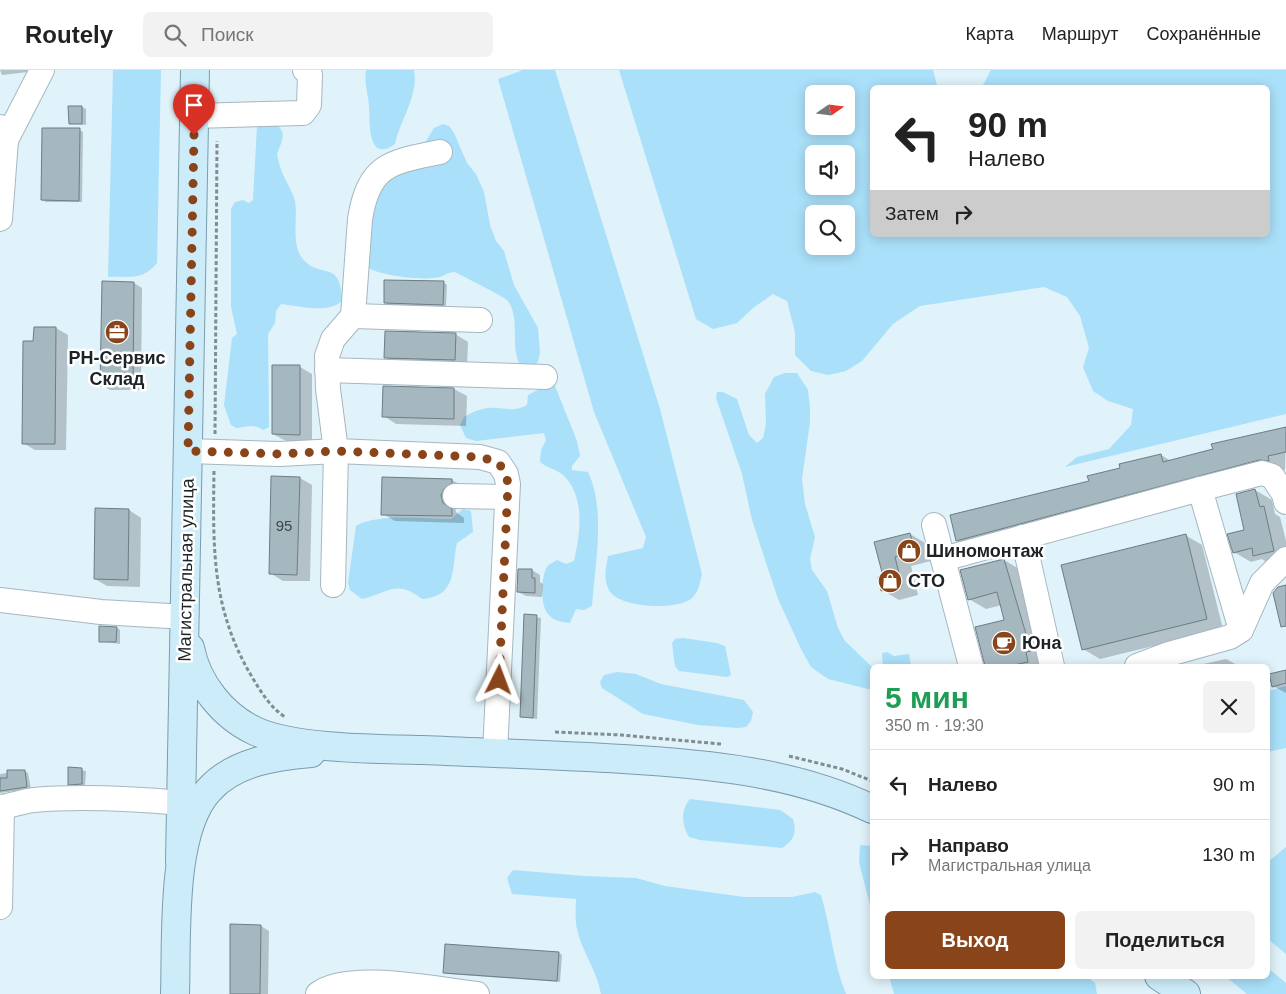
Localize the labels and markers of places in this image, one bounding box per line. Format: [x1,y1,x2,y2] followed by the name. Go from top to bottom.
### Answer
[173,84,215,135] pin
[104,319,130,345] office icon: РН-Сервис Cклад
[68,348,166,389] place label: РН-Сервис Cклад
[896,538,922,564] shop icon: Шиномонтаж
[926,541,1044,561] place label: Шиномонтаж
[877,568,903,594] shop icon: СТО
[908,571,945,591] place label: СТО
[991,630,1017,656] cafe icon: Юна
[1022,633,1062,653] place label: Юна

